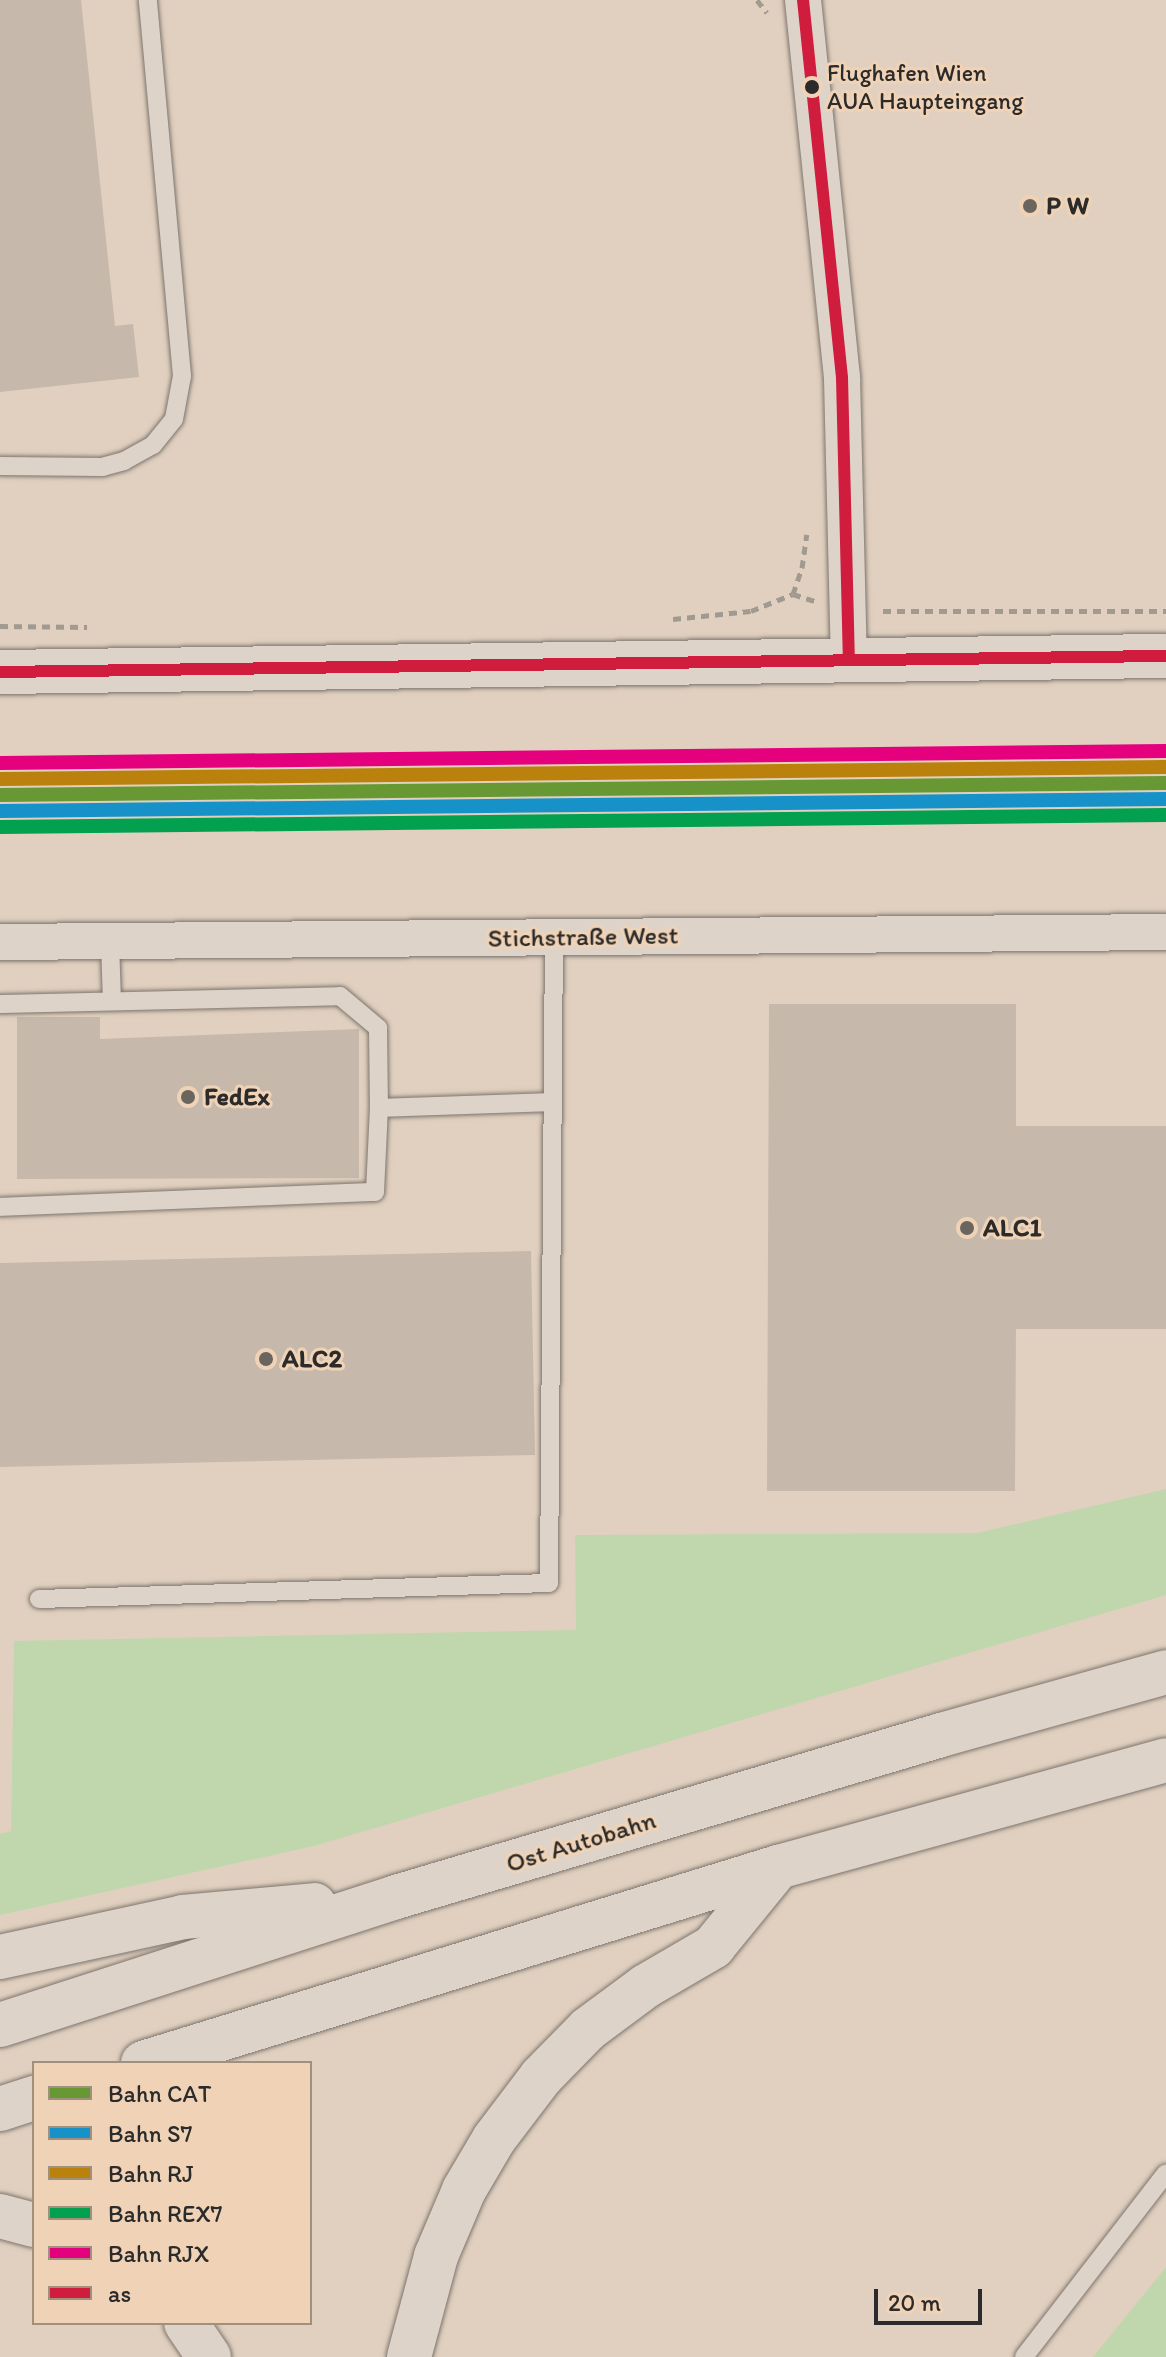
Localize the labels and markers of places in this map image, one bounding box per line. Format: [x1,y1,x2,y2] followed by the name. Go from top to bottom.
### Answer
[827,59,1023,115] place label: Flughafen Wien AUA Haupteingang
[804,79,820,95] marker: Flughafen Wien AUA Haupteingang
[1046,190,1089,222] place label: P W
[1021,197,1039,215] marker: P W
[204,1081,270,1113] place label: FedEx
[179,1088,197,1106] marker: FedEx
[983,1212,1042,1244] place label: ALC1
[958,1219,976,1237] marker: ALC1
[282,1343,342,1375] place label: ALC2
[257,1350,275,1368] marker: ALC2

